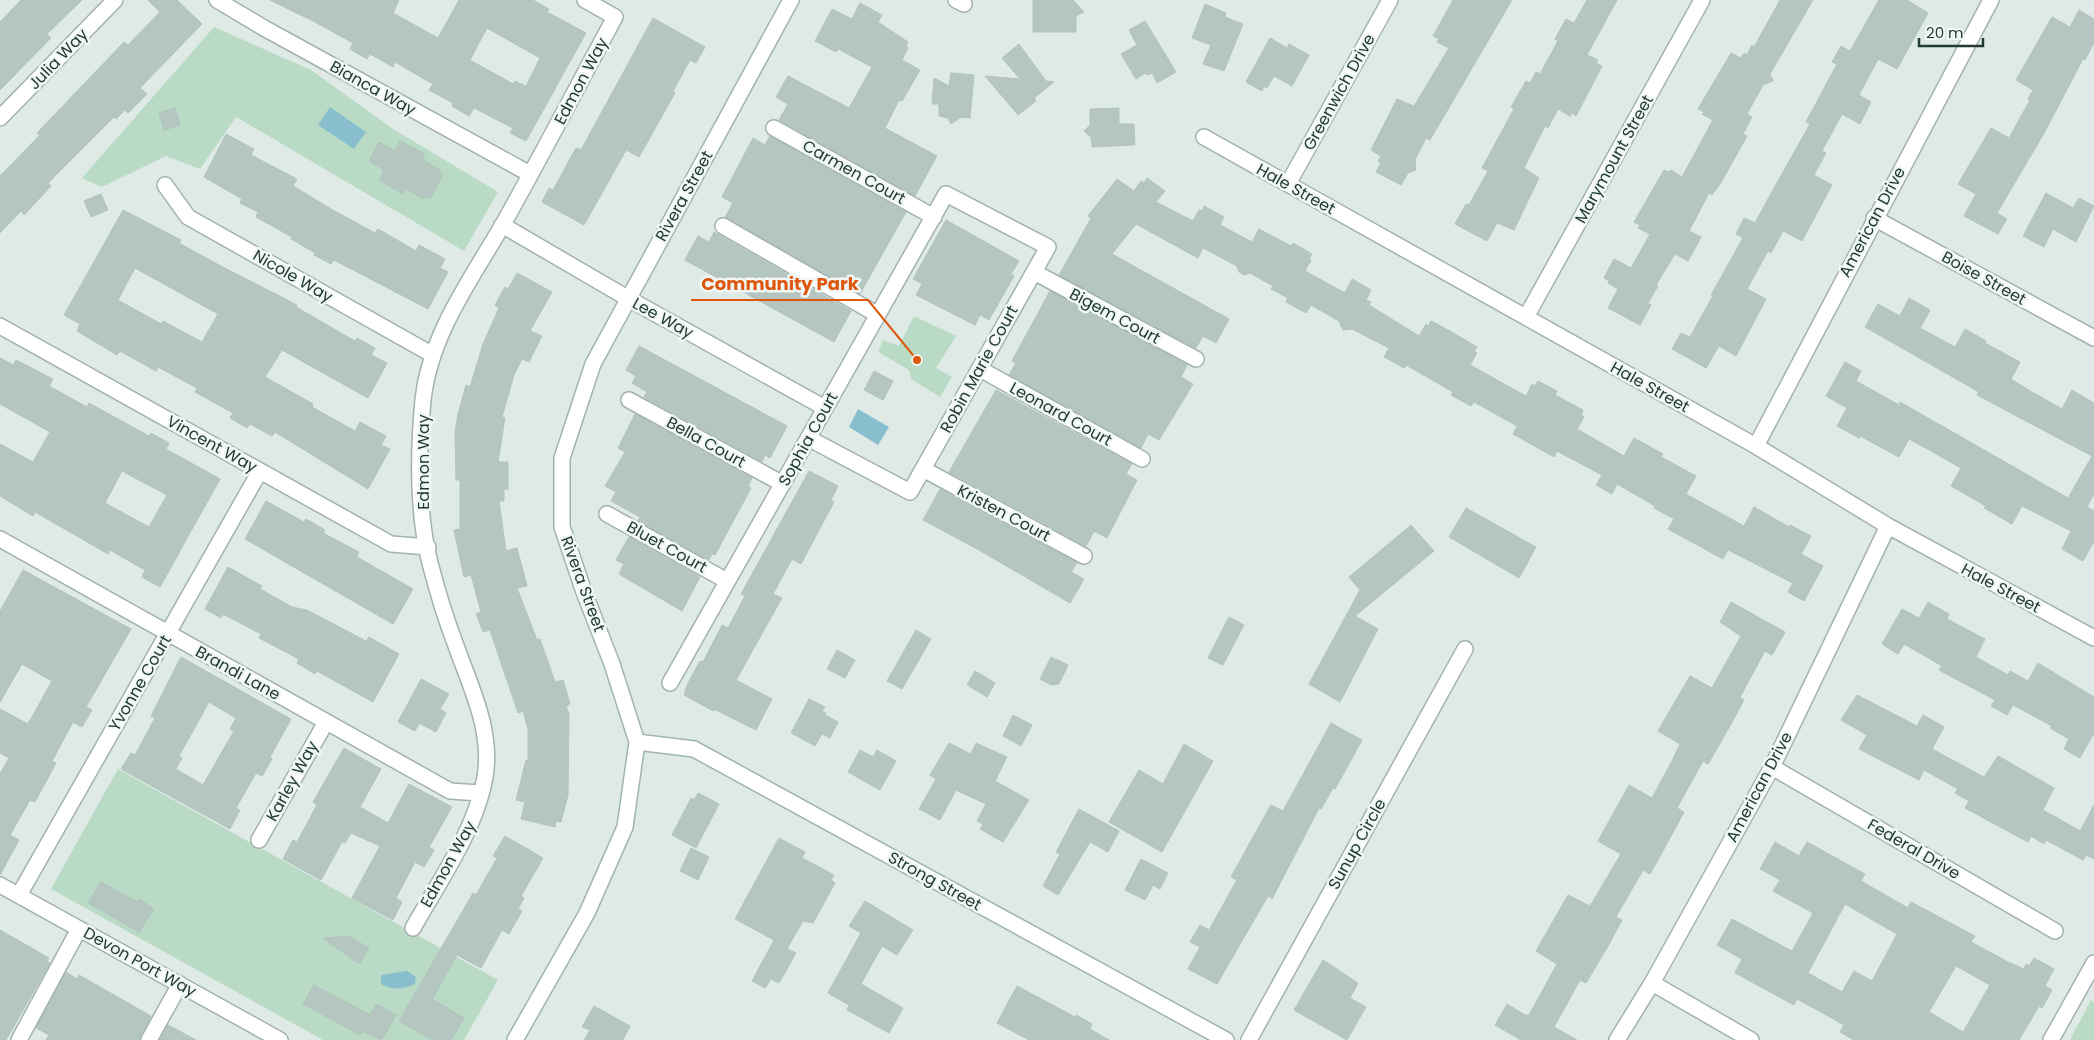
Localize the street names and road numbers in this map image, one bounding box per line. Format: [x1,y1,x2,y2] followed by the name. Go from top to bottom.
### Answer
[23,23,93,95] street label: Julia Way
[1297,30,1381,154] street label: Greenwich Drive
[548,33,614,129] street label: Edmon Way
[326,55,420,121] street label: Bianca Way
[1569,90,1659,227] street label: Marymount Street
[798,134,910,210] street label: Carmen Court
[650,146,718,246] street label: Rivera Street
[1252,158,1340,220] street label: Hale Street
[1833,163,1911,281] street label: American Drive
[249,244,337,308] street label: Nicole Way
[1938,245,2031,311] street label: Boise Street
[1066,282,1165,350] street label: Bigem Court
[628,292,698,344] street label: Lee Way
[934,301,1024,437] street label: Robin Marie Court
[1606,356,1694,418] street label: Hale Street
[1006,376,1116,452] street label: Leonard Court
[773,388,843,490] street label: Sophia Court
[163,410,261,478] street label: Vincent Way
[662,411,750,473] street label: Bella Court
[412,414,435,510] street label: Edmon Way
[953,479,1055,547] street label: Kristen Court
[623,515,711,579] street label: Bluet Court
[555,533,611,635] street label: Rivera Street
[1957,557,2045,619] street label: Hale Street
[103,630,177,735] street label: Yvonne Court
[191,640,285,706] street label: Brandi Lane
[1720,728,1798,846] street label: American Drive
[260,737,324,825] street label: Karley Way
[1322,794,1392,894] street label: Sunup Circle
[1863,813,1965,885] street label: Federal Drive
[415,817,481,911] street label: Edmon Way
[884,846,986,916] street label: Strong Street
[79,921,201,1003] street label: Devon Port Way

